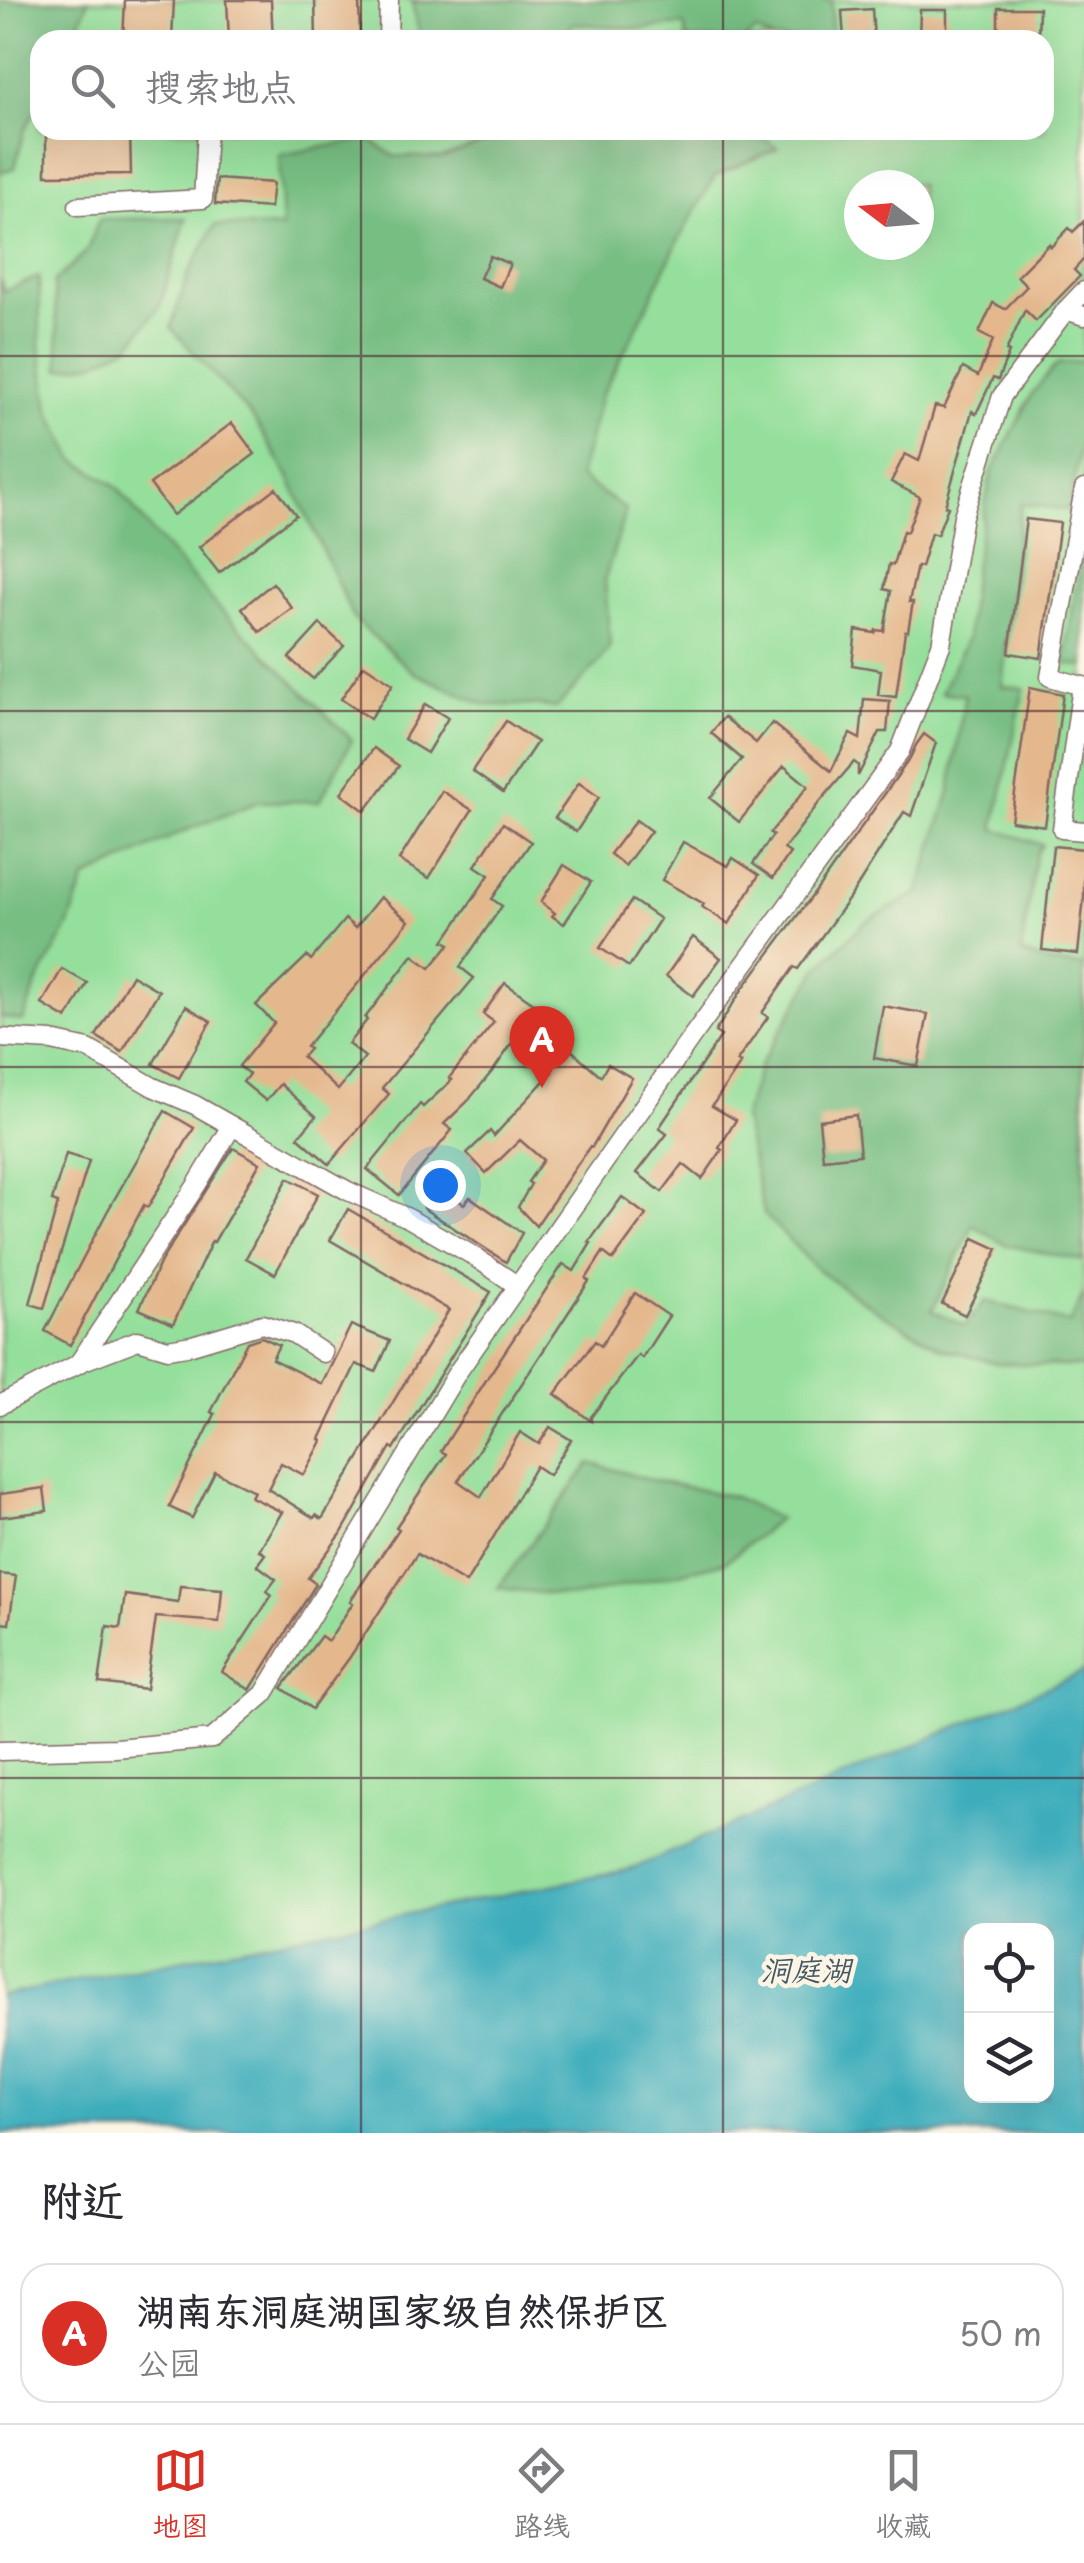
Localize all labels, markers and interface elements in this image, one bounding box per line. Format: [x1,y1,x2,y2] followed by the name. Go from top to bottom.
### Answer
[30,30,1054,140] search box
[145,57,297,114] text: 搜索地点
[65,58,120,113] icon: search
[844,170,934,260] north arrow
[510,1006,574,1088] pin: A
[415,1160,466,1211] your location
[964,1923,1054,2103] map controls
[964,1923,1054,2013] button: locate
[761,1946,854,1991] water label: 洞庭湖
[964,2013,1054,2103] button: layers
[40,2167,124,2230] text: 附近
[137,2281,669,2338] text: 湖南东洞庭湖国家级自然保护区
[62,2309,87,2357] text: A
[959,2309,1042,2357] text: 50 m
[137,2338,201,2386] text: 公园
[153,2443,209,2546] tab: 地图
[514,2443,570,2546] tab: 路线
[875,2443,931,2546] tab: 收藏

